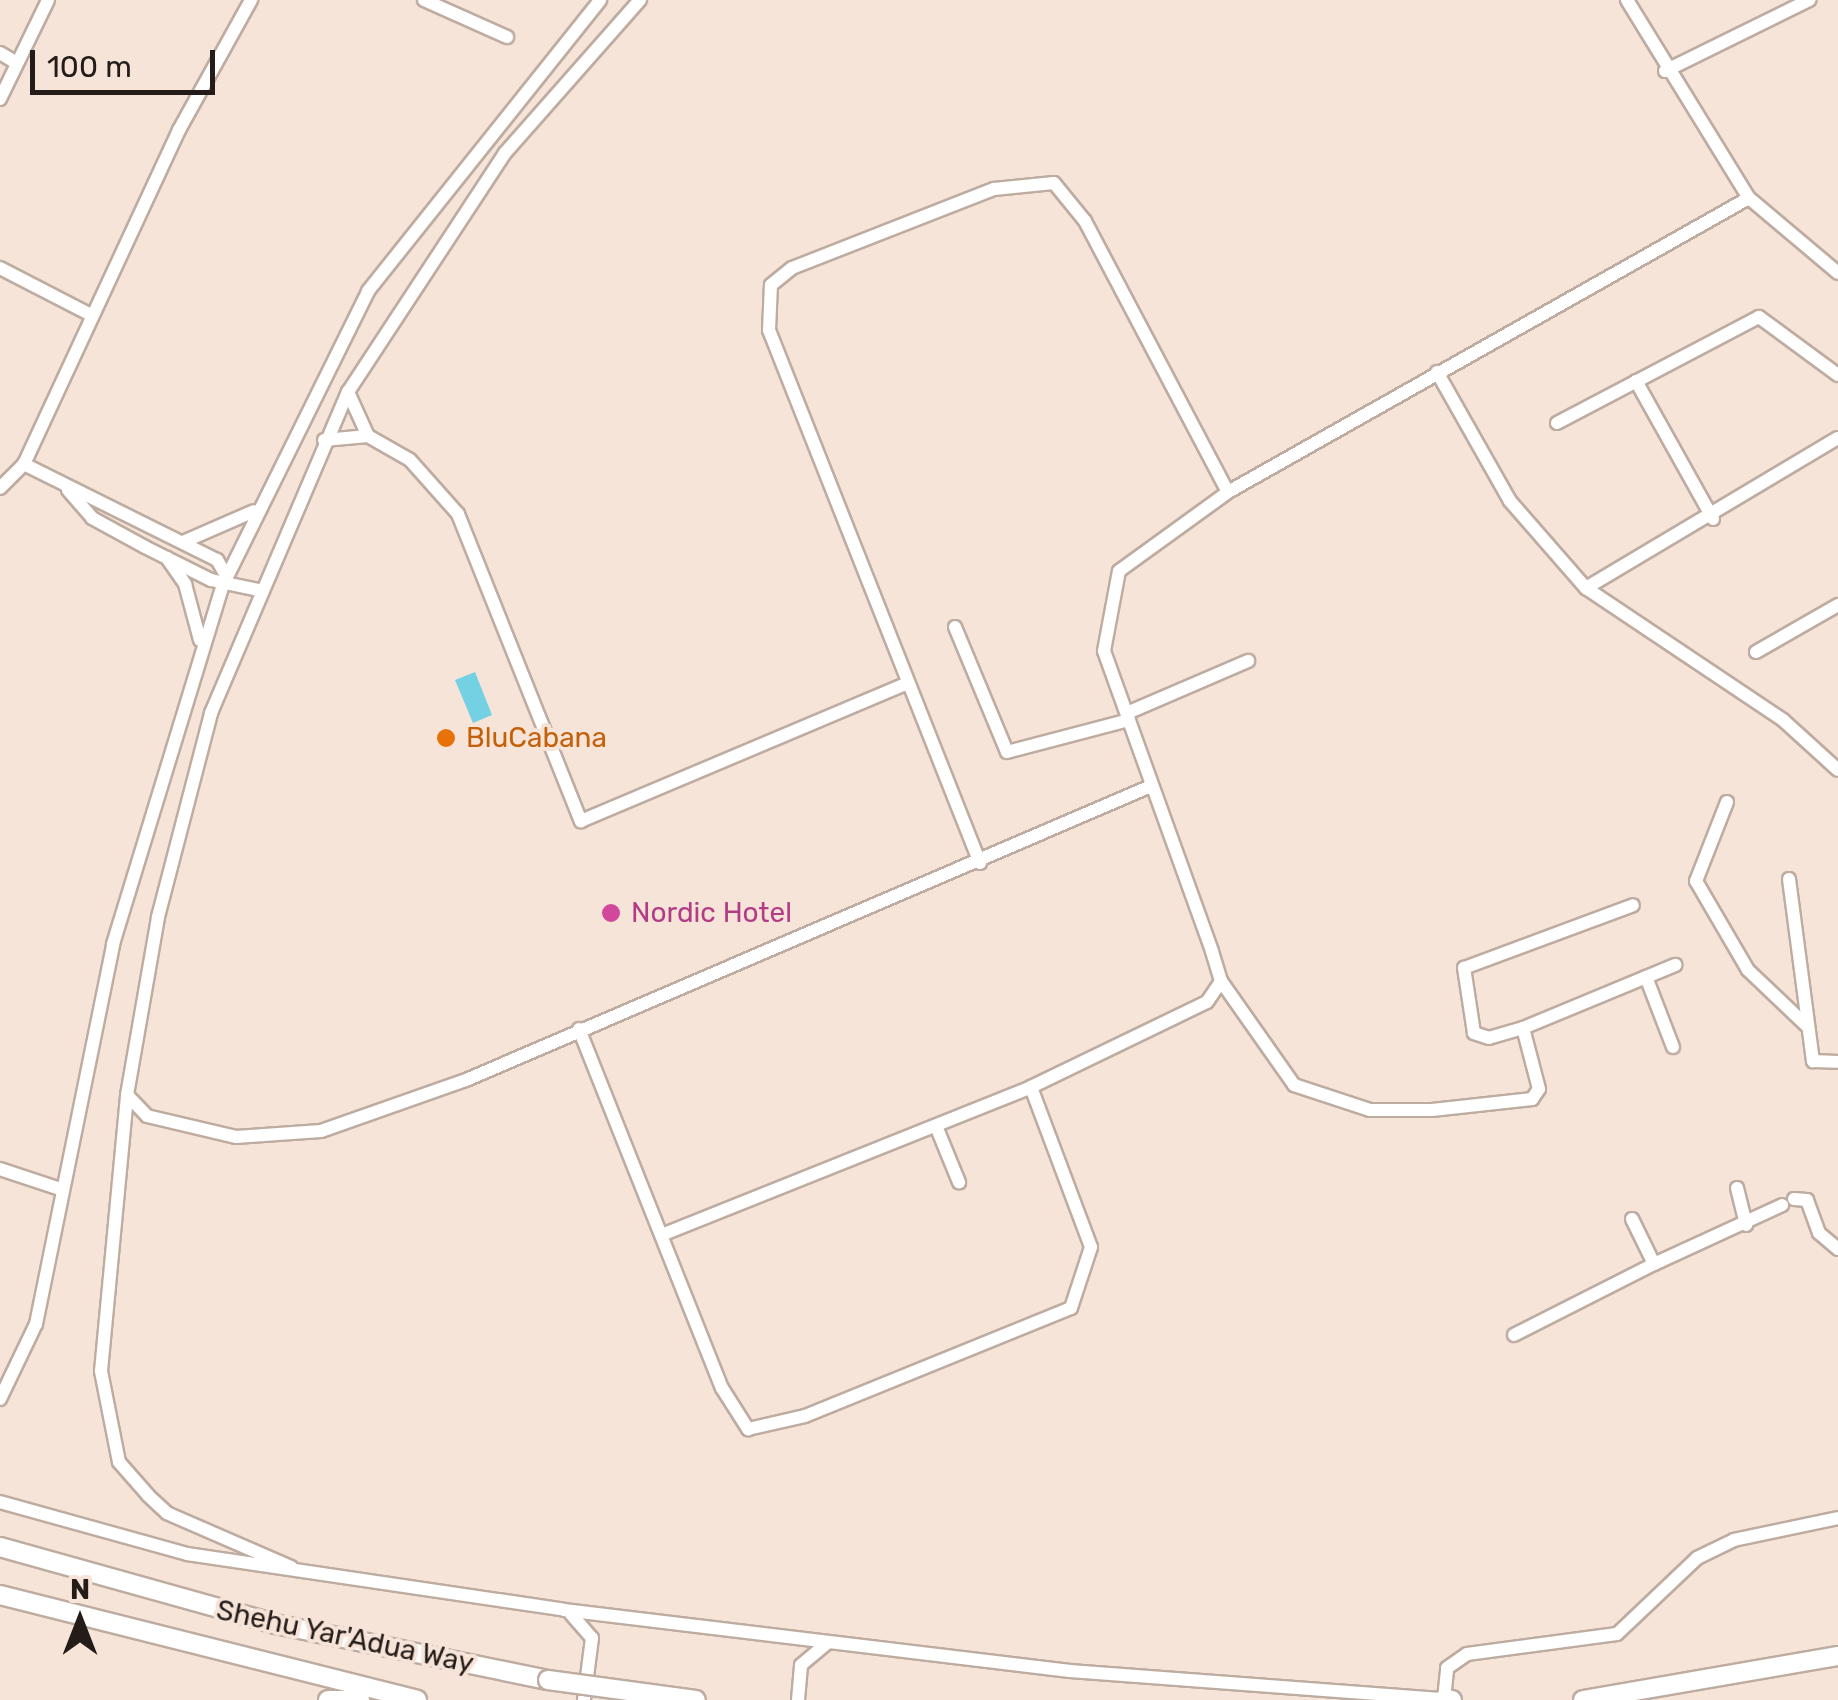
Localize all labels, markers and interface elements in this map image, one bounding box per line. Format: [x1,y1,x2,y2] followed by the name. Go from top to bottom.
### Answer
[35,30,220,92] scale bar
[47,49,132,85] text: 100 m
[466,721,607,755] place label: BluCabana
[435,727,457,749] marker: BluCabana
[631,896,792,930] place label: Nordic Hotel
[600,902,622,924] marker: Nordic Hotel
[30,1570,130,1670] north arrow
[70,1573,90,1606] text: N
[213,1593,477,1681] street label: Shehu Yar'Adua Way

